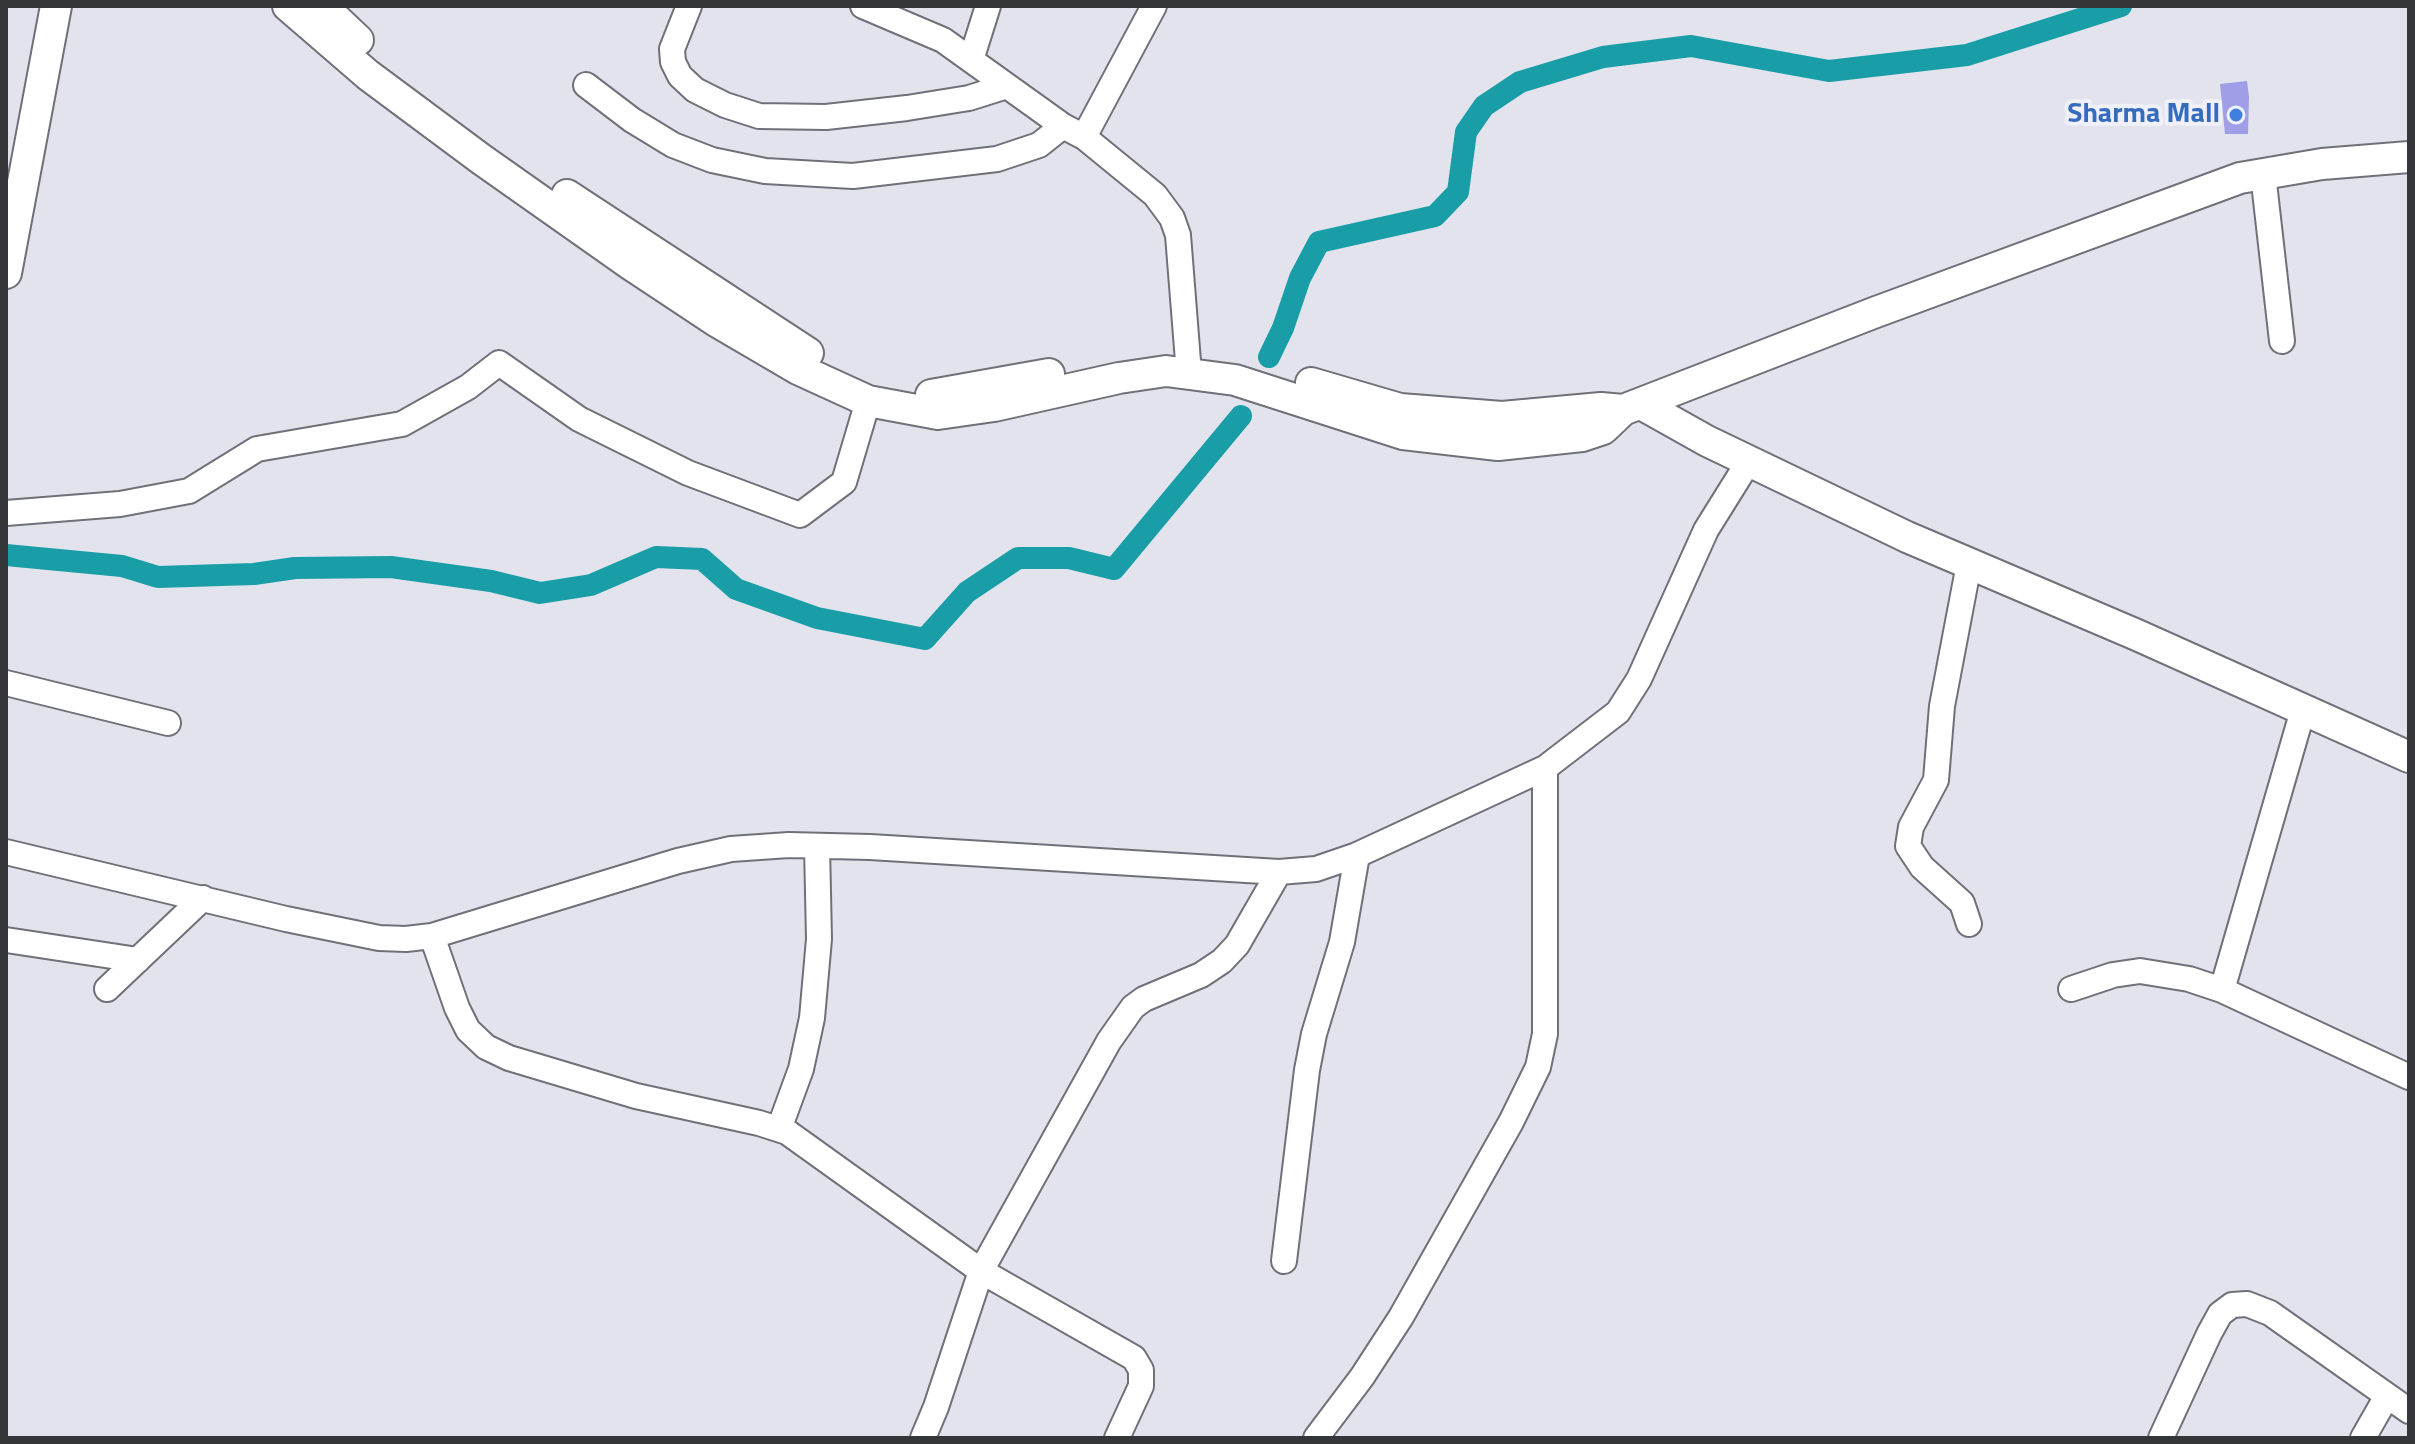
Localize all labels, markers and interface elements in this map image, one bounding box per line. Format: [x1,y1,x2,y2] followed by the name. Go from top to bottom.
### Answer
[2067,98,2220,132] place label: Sharma Mall
[2227,106,2245,124] marker: Sharma Mall

